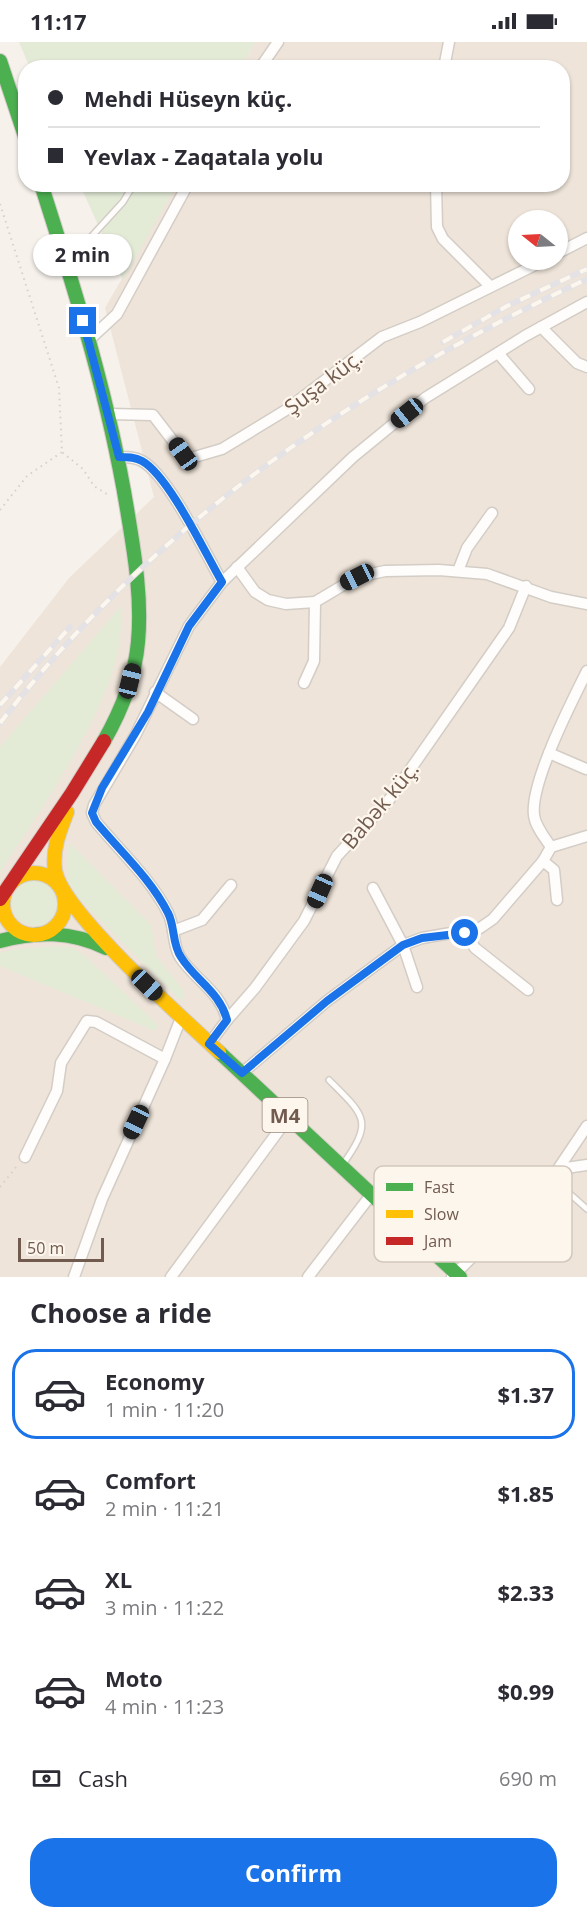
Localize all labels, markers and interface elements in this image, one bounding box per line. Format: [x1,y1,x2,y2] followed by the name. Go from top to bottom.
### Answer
[30,6,87,36] text: 11:17
[84,83,292,113] text: Mehdi Hüseyn küç.
[84,141,324,171] text: Yevlax - Zaqatala yolu
[508,210,568,270] north arrow
[508,210,568,270] map controls
[34,234,132,276] callout: 2 min
[55,241,110,268] text: 2 min
[69,307,96,334] route end
[278,343,368,421] street label: Şuşa küç.
[387,395,427,431] car
[165,434,201,474] car
[337,561,377,593] car
[117,661,143,701] car
[335,755,425,855] street label: Babək küç.
[304,871,336,911] car
[451,919,478,946] route start
[128,966,166,1004] car
[262,1098,308,1132] road number: M4
[120,1102,152,1142] car
[374,1166,572,1262] legend
[424,1176,455,1198] text: Fast
[424,1203,459,1225] text: Slow
[422,1230,452,1252] text: Jam
[18,1235,104,1262] scale bar
[27,1237,64,1259] text: 50 m
[30,1294,212,1331] text: Choose a ride
[105,1366,204,1396] text: Economy
[33,1367,87,1421] icon: car
[497,1379,554,1409] text: $1.37
[105,1396,224,1423] text: 1 min · 11:20
[105,1465,196,1495] text: Comfort
[33,1466,87,1520] icon: car
[497,1478,554,1508] text: $1.85
[105,1495,224,1522] text: 2 min · 11:21
[105,1564,132,1594] text: XL
[33,1565,87,1619] icon: car
[497,1577,554,1607] text: $2.33
[105,1594,224,1621] text: 3 min · 11:22
[105,1663,163,1693] text: Moto
[33,1664,87,1718] icon: car
[497,1676,554,1706] text: $0.99
[105,1693,224,1720] text: 4 min · 11:23
[30,1762,63,1795] icon: cash
[78,1763,128,1793] text: Cash
[499,1765,557,1792] text: 690 m
[30,1838,557,1907] button: Confirm

